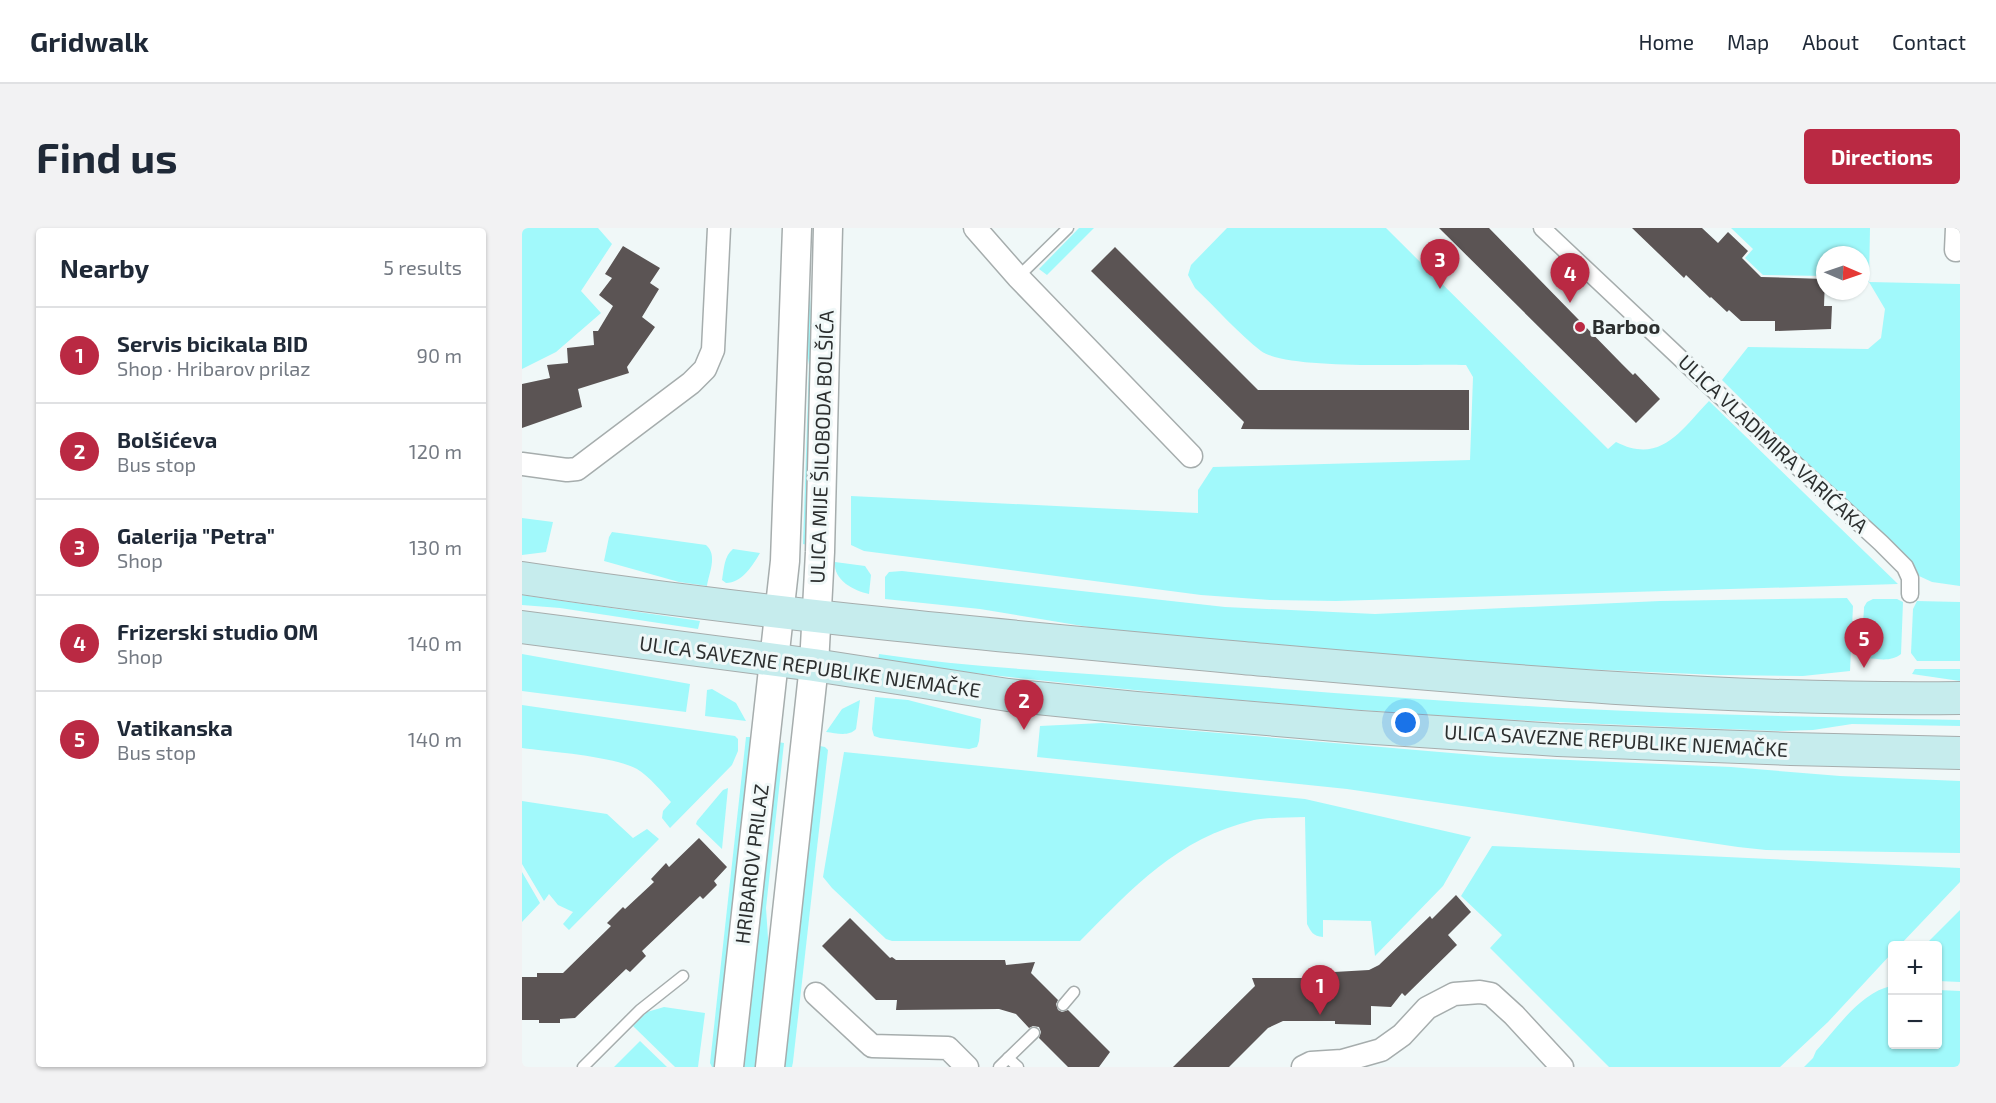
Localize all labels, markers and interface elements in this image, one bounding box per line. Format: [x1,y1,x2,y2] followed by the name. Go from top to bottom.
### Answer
[30,24,149,58] text: Gridwalk
[1638,29,1694,54] text: Home
[1727,29,1769,54] text: Map
[1802,29,1859,54] text: About
[1892,29,1966,54] text: Contact
[1804,129,1960,184] button: Directions
[36,131,178,181] text: Find us
[1420,239,1460,289] pin: 3
[1816,246,1870,300] north arrow
[60,252,149,283] text: Nearby
[1550,254,1590,303] pin: 4
[383,255,462,279] text: 5 results
[804,309,838,584] street label: ULICA MIJE ŠILOBODA BOLŠIĆA
[1592,314,1660,338] place label: Barboo
[1573,320,1587,334] marker: Barboo
[117,330,308,356] text: Servis bicikala BID
[75,343,84,367] text: 1
[417,343,462,367] text: 90 m
[1674,349,1874,538] street label: ULICA VLADIMIRA VARIĆAKA
[117,356,310,380] text: Shop · Hribarov prilaz
[117,426,217,452] text: Bolšićeva
[74,439,85,463] text: 2
[409,439,462,463] text: 120 m
[117,452,196,476] text: Bus stop
[117,522,275,548] text: Galerija "Petra"
[74,535,85,559] text: 3
[409,535,462,559] text: 130 m
[117,548,163,572] text: Shop
[117,618,319,644] text: Frizerski studio OM
[1844,618,1884,668] pin: 5
[638,630,982,702] street label: ULICA SAVEZNE REPUBLIKE NJEMAČKE
[73,631,86,655] text: 4
[408,631,462,655] text: 140 m
[117,644,163,668] text: Shop
[1004,680,1044,730] pin: 2
[1391,708,1420,737] your location
[117,714,233,740] text: Vatikanska
[1443,719,1789,761] street label: ULICA SAVEZNE REPUBLIKE NJEMAČKE
[74,727,85,751] text: 5
[408,727,462,751] text: 140 m
[117,740,196,764] text: Bus stop
[729,783,773,945] street label: HRIBAROV PRILAZ
[1888,941,1942,1049] map controls
[1888,941,1942,995] button: +
[1300,966,1340,1015] pin: 1
[1888,995,1942,1049] button: −

